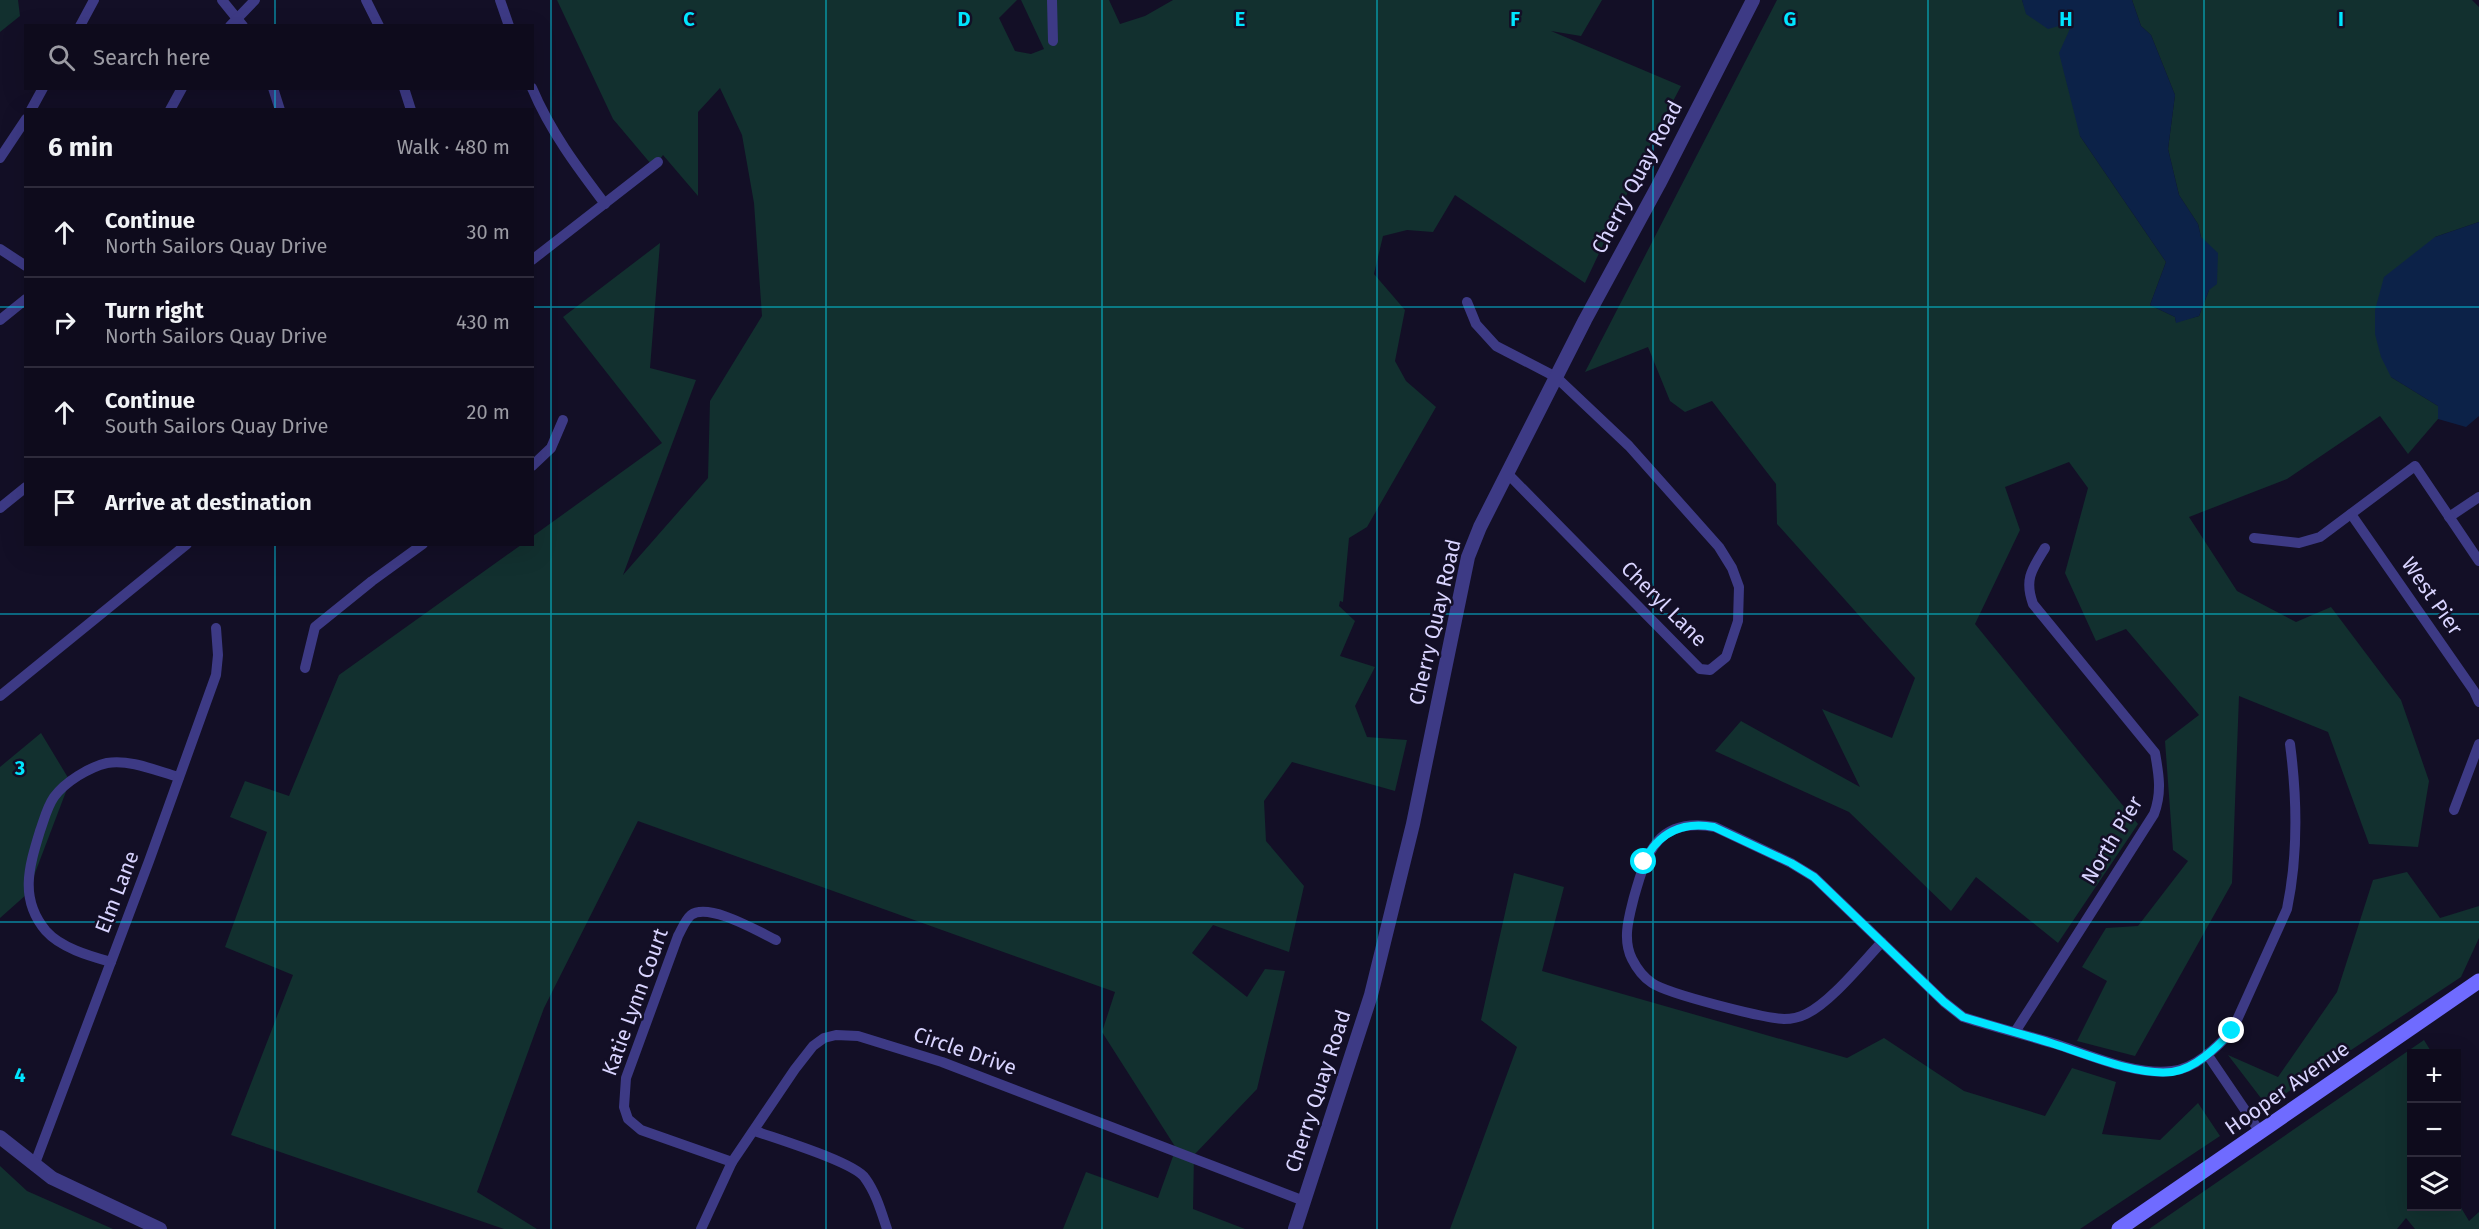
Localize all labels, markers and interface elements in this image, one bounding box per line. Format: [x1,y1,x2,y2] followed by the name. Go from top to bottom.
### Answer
[683,7,695,31] text: C
[957,7,971,31] text: D
[1235,7,1245,31] text: E
[1510,7,1520,31] text: F
[1784,7,1796,31] text: G
[2059,7,2073,31] text: H
[2338,7,2344,31] text: I
[24,24,534,90] search box
[45,41,78,74] icon: search
[93,44,211,71] text: Search here
[1586,96,1688,258] street label: Cherry Quay Road
[48,132,113,163] text: 6 min
[397,135,510,159] text: Walk · 480 m
[105,207,195,234] text: Continue
[48,216,81,249] icon: ahead
[466,220,510,244] text: 30 m
[105,234,327,258] text: North Sailors Quay Drive
[105,297,204,324] text: Turn right
[48,306,81,339] icon: right
[456,310,510,334] text: 430 m
[105,324,327,348] text: North Sailors Quay Drive
[105,387,195,414] text: Continue
[48,396,81,429] icon: ahead
[467,400,510,424] text: 20 m
[105,414,328,438] text: South Sailors Quay Drive
[48,486,81,519] icon: arrive
[105,489,312,516] text: Arrive at destination
[1403,536,1467,708] street label: Cherry Quay Road
[2396,552,2468,640] street label: West Pier
[1616,556,1712,652] street label: Cheryl Lane
[14,756,25,780] text: 3
[2076,791,2148,889] street label: North Pier
[89,847,145,937] street label: Elm Lane
[1630,848,1656,874] route start
[596,924,674,1079] street label: Katie Lynn Court
[1279,1006,1357,1176] street label: Cherry Quay Road
[2218,1017,2244,1043] route end
[910,1021,1020,1081] street label: Circle Drive
[2220,1035,2354,1141] street label: Hooper Avenue
[2407,1049,2461,1211] map controls
[2407,1049,2461,1103] button: +
[14,1063,26,1087] text: 4
[2407,1103,2461,1157] button: −
[2407,1157,2461,1211] button: layers

